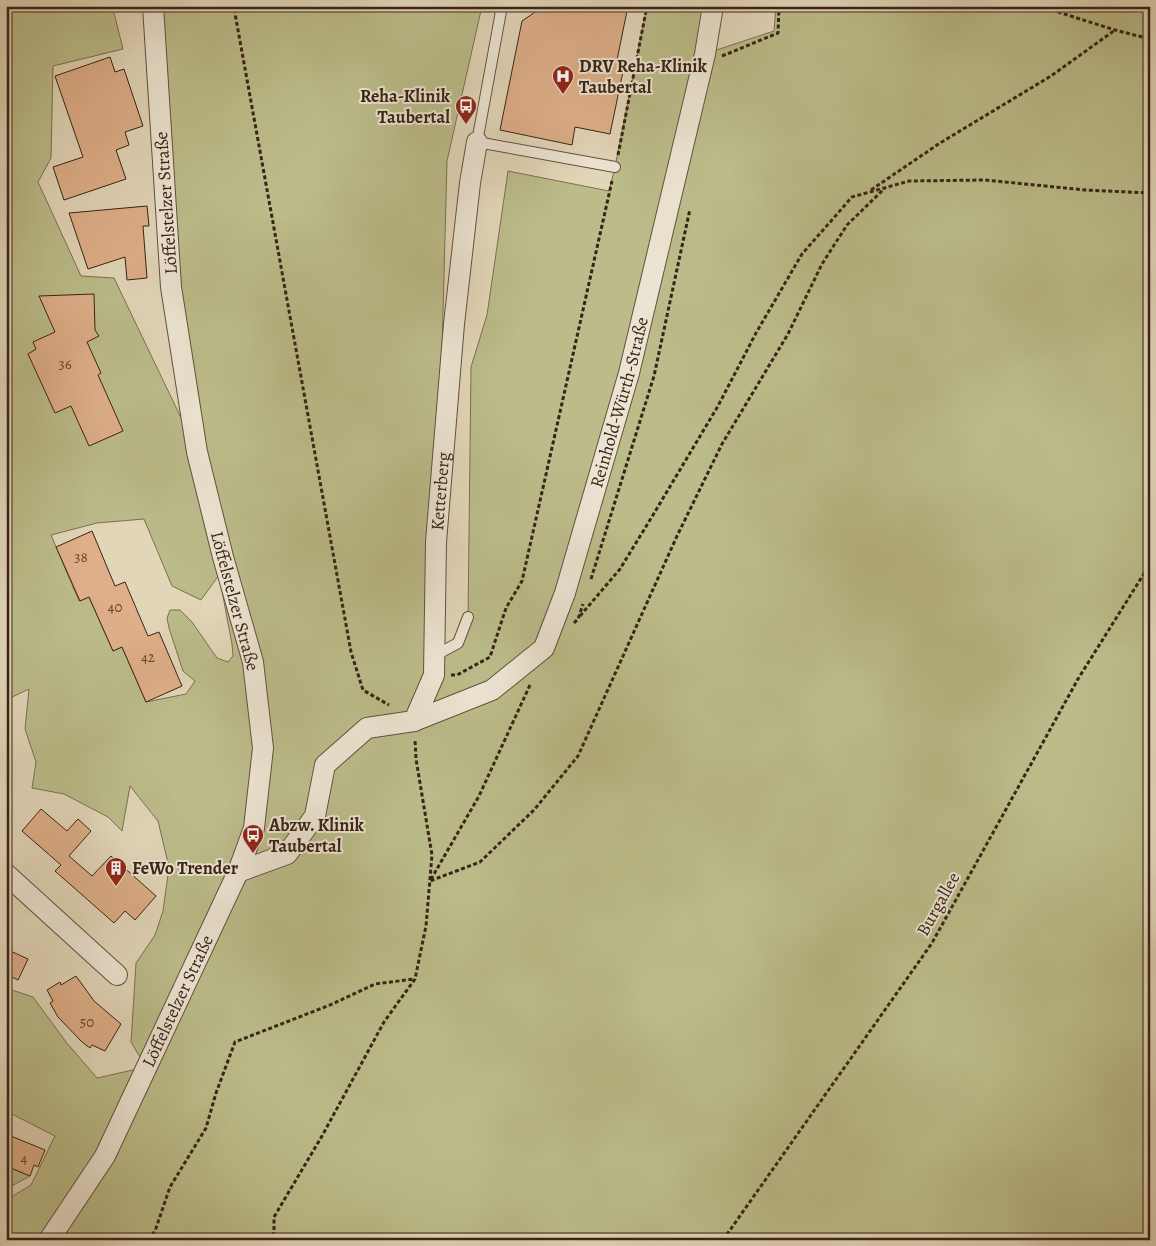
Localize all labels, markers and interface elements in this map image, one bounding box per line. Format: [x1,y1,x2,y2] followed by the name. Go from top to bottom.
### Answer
[579,54,708,99] place label: DRV Reha-Klinik Taubertal
[551,64,575,95] hospital icon: DRV Reha-Klinik Taubertal
[360,84,451,129] place label: Reha-Klinik Taubertal
[454,94,478,125] bus stop icon: Reha-Klinik Taubertal
[149,131,183,275] street label: Löffelstelzer Straße
[584,315,654,490] street label: Reinhold-Würth-Straße
[58,354,72,374] house number: 36
[425,451,455,532] street label: Ketterberg
[205,529,265,673] street label: Löffelstelzer Straße
[74,547,88,567] house number: 38
[108,597,122,617] house number: 40
[141,647,155,667] house number: 42
[268,813,365,858] place label: Abzw. Klinik Taubertal
[241,823,265,854] bus stop icon: Abzw. Klinik Taubertal
[104,856,128,887] building icon: FeWo Trender
[132,856,239,880] place label: FeWo Trender
[911,868,965,940] street label: Burgallee
[136,931,219,1071] street label: Löffelstelzer Straße
[80,1012,94,1032] house number: 50
[21,1148,28,1168] house number: 4

